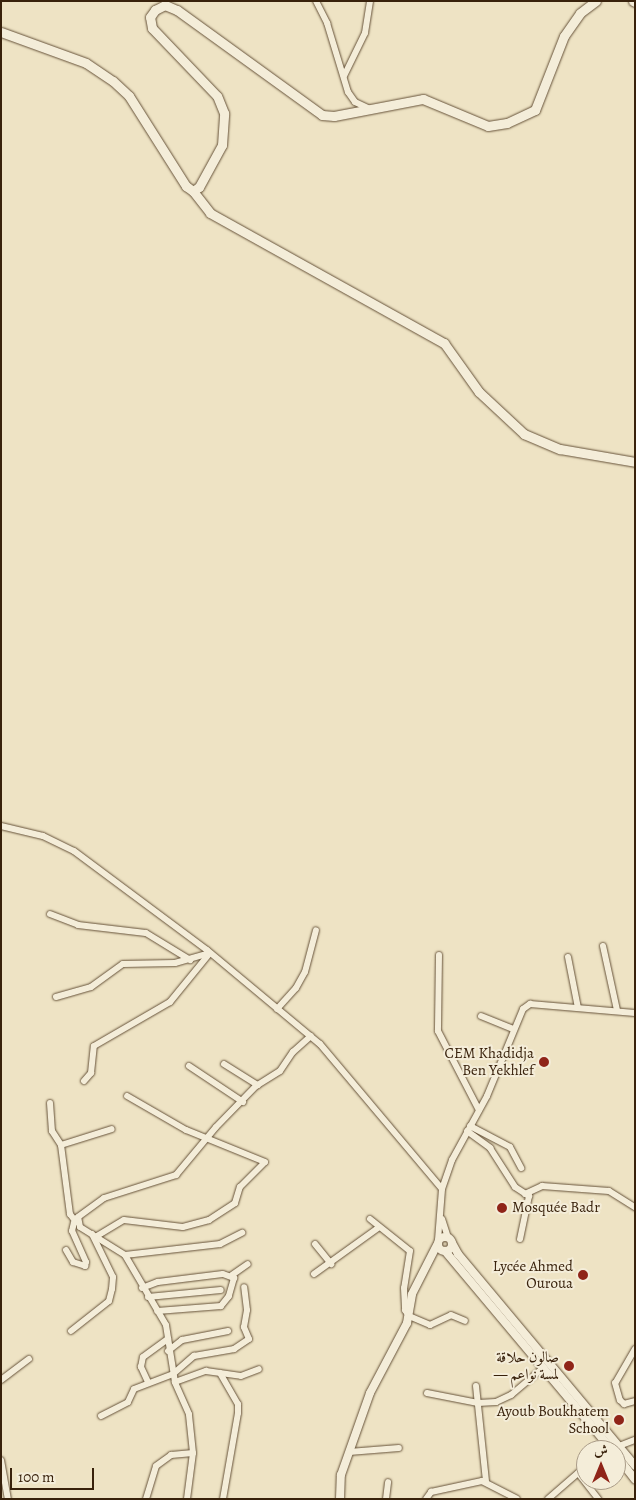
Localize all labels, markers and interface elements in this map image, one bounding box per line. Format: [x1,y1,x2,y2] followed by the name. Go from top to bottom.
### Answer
[445,1044,534,1079] place label: CEM Khadidja Ben Yekhlef
[538,1056,550,1068] marker: CEM Khadidja Ben Yekhlef
[512,1199,600,1217] place label: Mosquée Badr
[496,1202,508,1214] marker: Mosquée Badr
[493,1257,573,1292] place label: Lycée Ahmed Ouroua
[577,1269,589,1281] marker: Lycée Ahmed Ouroua
[493,1348,559,1383] place label: صالون حلاقة — لمسة نواعم
[563,1360,575,1372] marker: صالون حلاقة — لمسة نواعم
[497,1402,609,1437] place label: Ayoub Boukhatem School
[613,1414,625,1426] marker: Ayoub Boukhatem School
[576,1440,626,1490] north arrow
[594,1441,608,1460] text: ش
[12,1458,96,1490] scale bar
[18,1467,55,1487] text: 100 m

